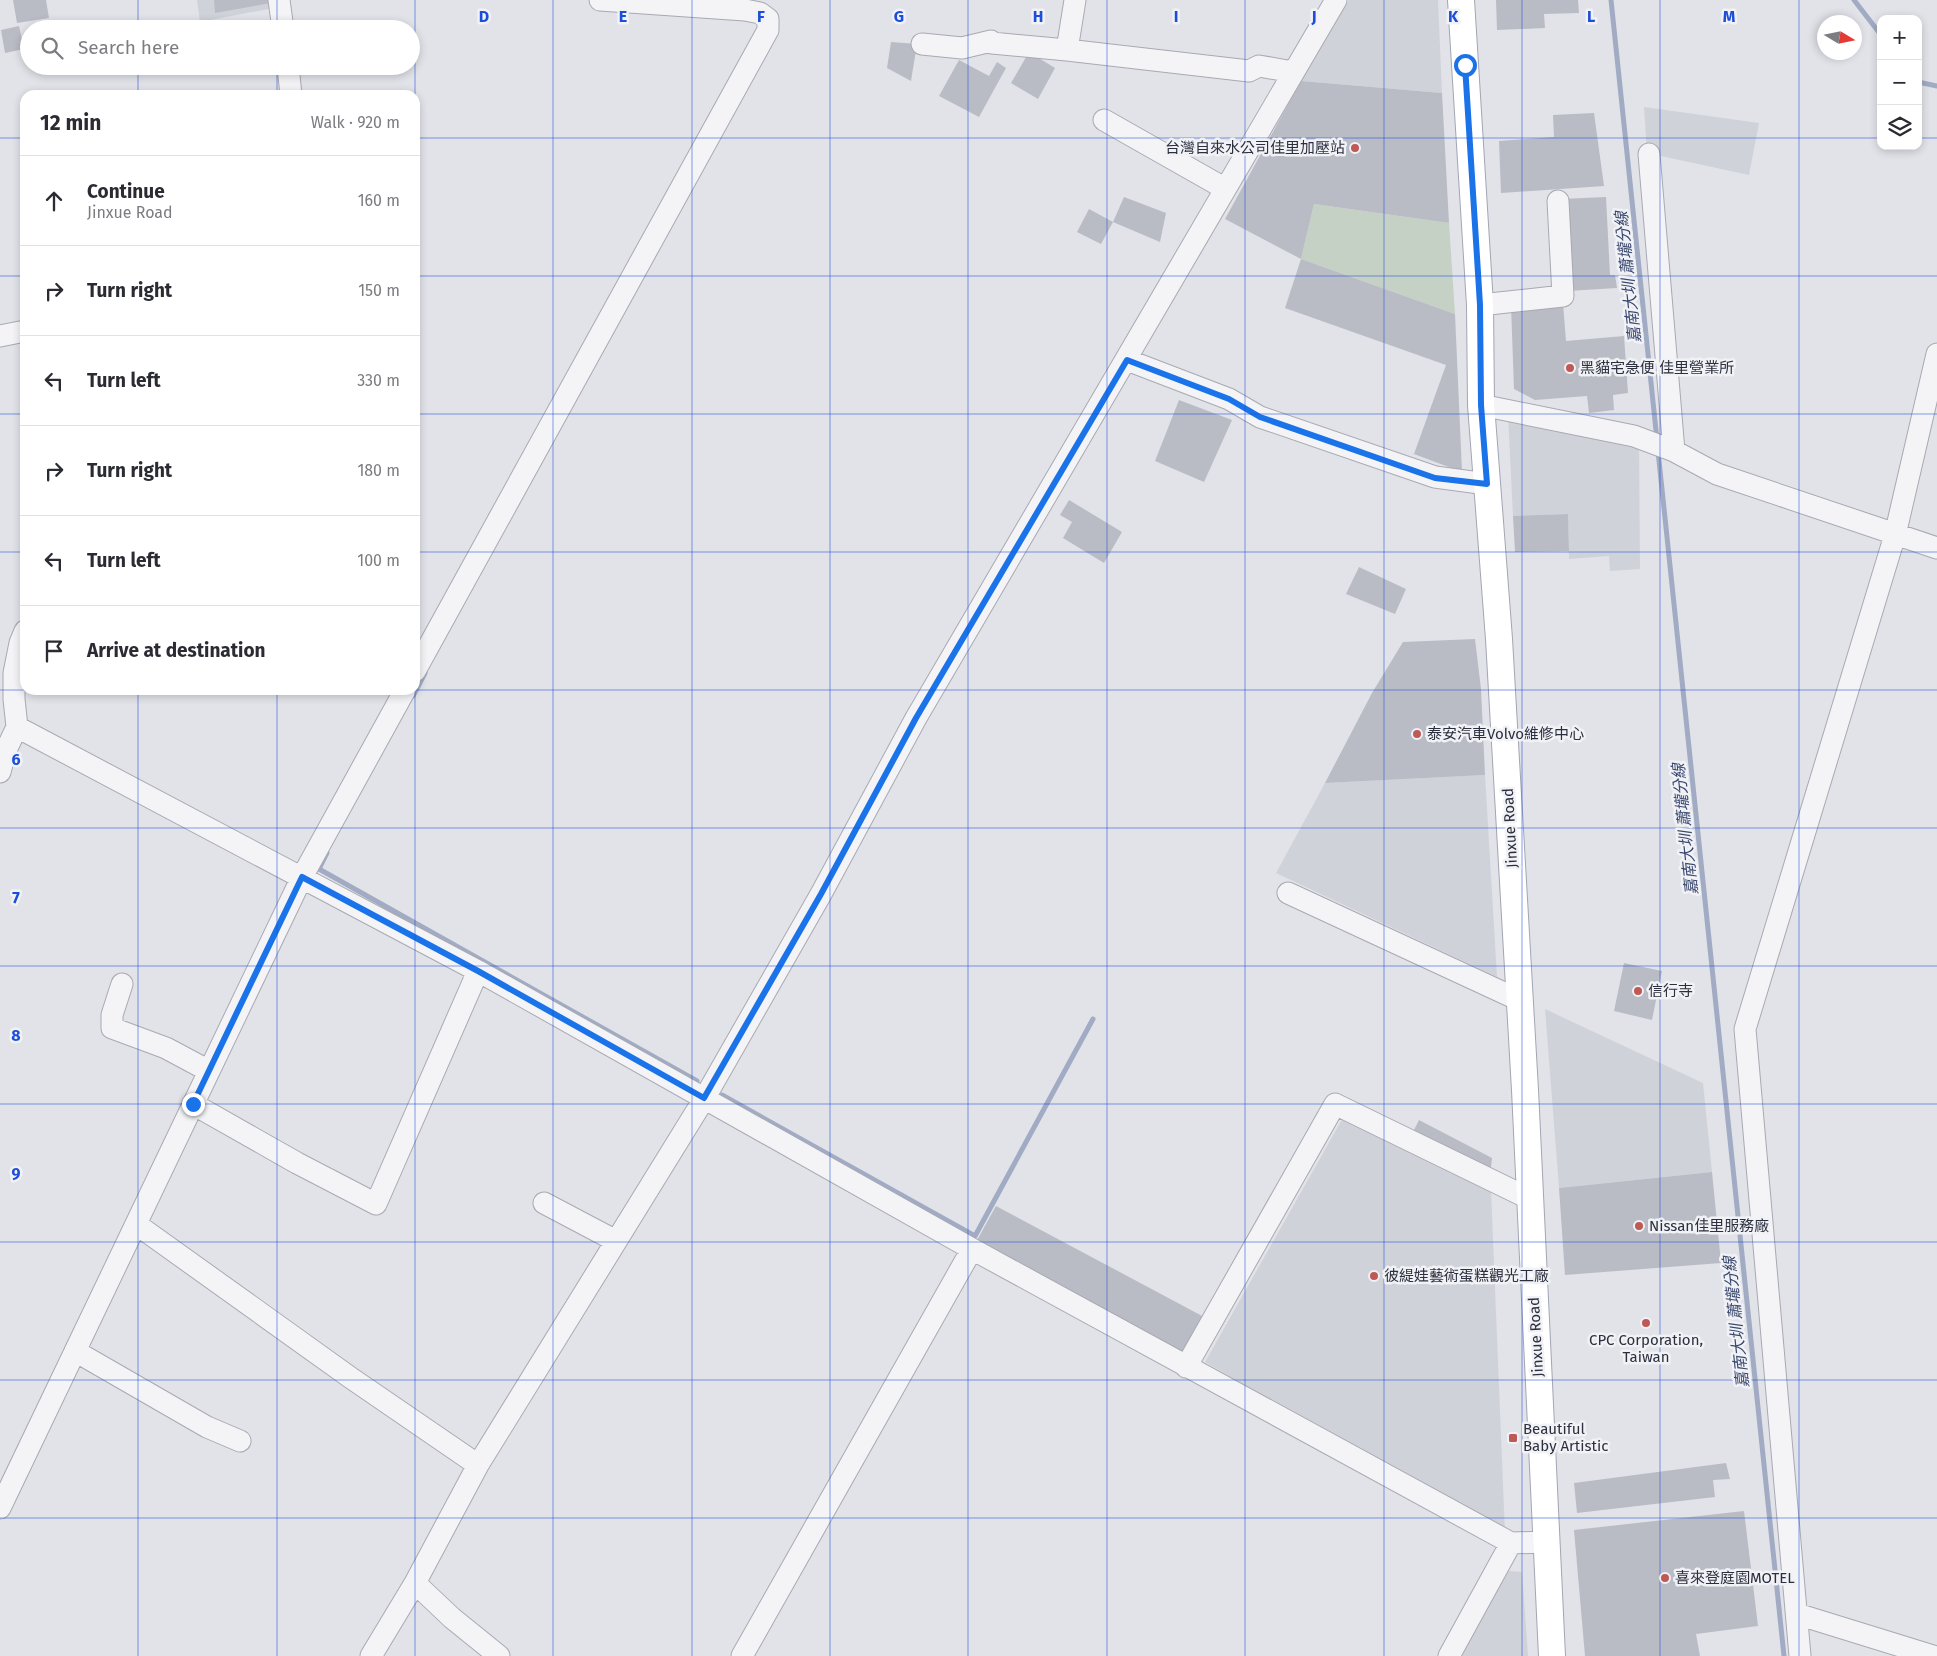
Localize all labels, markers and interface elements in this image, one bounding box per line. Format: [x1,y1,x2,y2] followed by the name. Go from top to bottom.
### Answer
[479,7,489,26] text: D
[619,7,627,26] text: E
[757,7,765,26] text: F
[894,7,904,26] text: G
[1033,7,1043,26] text: H
[1174,7,1178,26] text: I
[1310,7,1317,26] text: J
[1448,7,1459,26] text: K
[1587,7,1595,26] text: L
[1723,7,1736,26] text: M
[1817,15,1862,60] north arrow
[1877,15,1922,150] map controls
[1877,15,1922,60] button: +
[20,20,420,75] search box
[38,34,66,62] icon: search
[78,36,179,59] text: Search here
[1454,54,1477,77] route start
[1877,60,1922,105] button: −
[1877,105,1922,150] button: layers
[40,110,101,136] text: 12 min
[311,113,400,132] text: Walk · 920 m
[1165,139,1345,157] place label: 台灣自來水公司佳里加壓站
[1349,142,1361,154] marker: 台灣自來水公司佳里加壓站
[87,180,165,203] text: Continue
[40,187,68,215] icon: ahead
[358,191,400,210] text: 160 m
[87,203,173,222] text: Jinxue Road
[1611,208,1644,344] water label: 嘉南大圳 蕭壠分線
[40,277,68,305] icon: right
[87,279,172,302] text: Turn right
[358,281,400,300] text: 150 m
[1580,359,1734,377] place label: 黑貓宅急便 佳里營業所
[1564,362,1576,374] marker: 黑貓宅急便 佳里營業所
[40,367,68,395] icon: left
[87,369,161,392] text: Turn left
[357,371,400,390] text: 330 m
[40,457,68,485] icon: right
[87,459,172,482] text: Turn right
[357,461,400,480] text: 180 m
[40,547,68,575] icon: left
[87,549,161,572] text: Turn left
[357,551,400,570] text: 100 m
[40,637,68,665] icon: arrive
[87,639,266,662] text: Arrive at destination
[1427,725,1584,743] place label: 泰安汽車Volvo維修中心
[1411,728,1423,740] marker: 泰安汽車Volvo維修中心
[11,750,21,769] text: 6
[1668,760,1701,896] water label: 嘉南大圳 蕭壠分線
[1499,787,1521,869] street label: Jinxue Road
[12,888,20,907] text: 7
[1648,982,1693,1000] place label: 信行寺
[1632,985,1644,997] marker: 信行寺
[11,1026,21,1045] text: 8
[182,1093,205,1116] route end
[12,1164,21,1183] text: 9
[1649,1217,1769,1235] place label: Nissan佳里服務廠
[1633,1220,1645,1232] marker: Nissan佳里服務廠
[1719,1253,1752,1389] water label: 嘉南大圳 蕭壠分線
[1384,1267,1549,1285] place label: 彼緹娃藝術蛋糕觀光工廠
[1368,1270,1380,1282] marker: 彼緹娃藝術蛋糕觀光工廠
[1525,1296,1547,1378] street label: Jinxue Road
[1640,1317,1652,1329] marker: CPC Corporation, Taiwan
[1589,1331,1703,1366] place label: CPC Corporation, Taiwan
[1523,1420,1608,1455] place label: Beautiful Baby Artistic
[1507,1432,1519,1444] marker: Beautiful Baby Artistic
[1675,1569,1795,1587] place label: 喜來登庭園MOTEL
[1659,1572,1671,1584] marker: 喜來登庭園MOTEL

